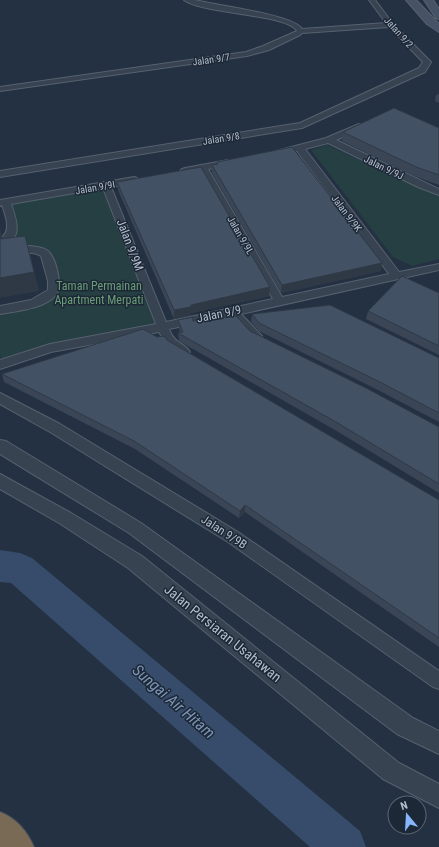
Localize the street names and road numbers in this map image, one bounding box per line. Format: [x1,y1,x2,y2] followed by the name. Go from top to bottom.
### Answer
[382,15,415,50] street label: Jalan 9/2
[192,51,230,68] street label: Jalan 9/7
[202,130,240,147] street label: Jalan 9/8
[362,153,405,182] street label: Jalan 9/9J
[74,179,116,196] street label: Jalan 9/9I
[329,193,364,234] street label: Jalan 9/9K
[225,214,256,256] street label: Jalan 9/9L
[114,217,146,273] street label: Jalan 9/9M
[196,302,242,326] street label: Jalan 9/9
[199,512,249,552] street label: Jalan 9/9B
[161,581,285,685] street label: Jalan Persiaran Usahawan

